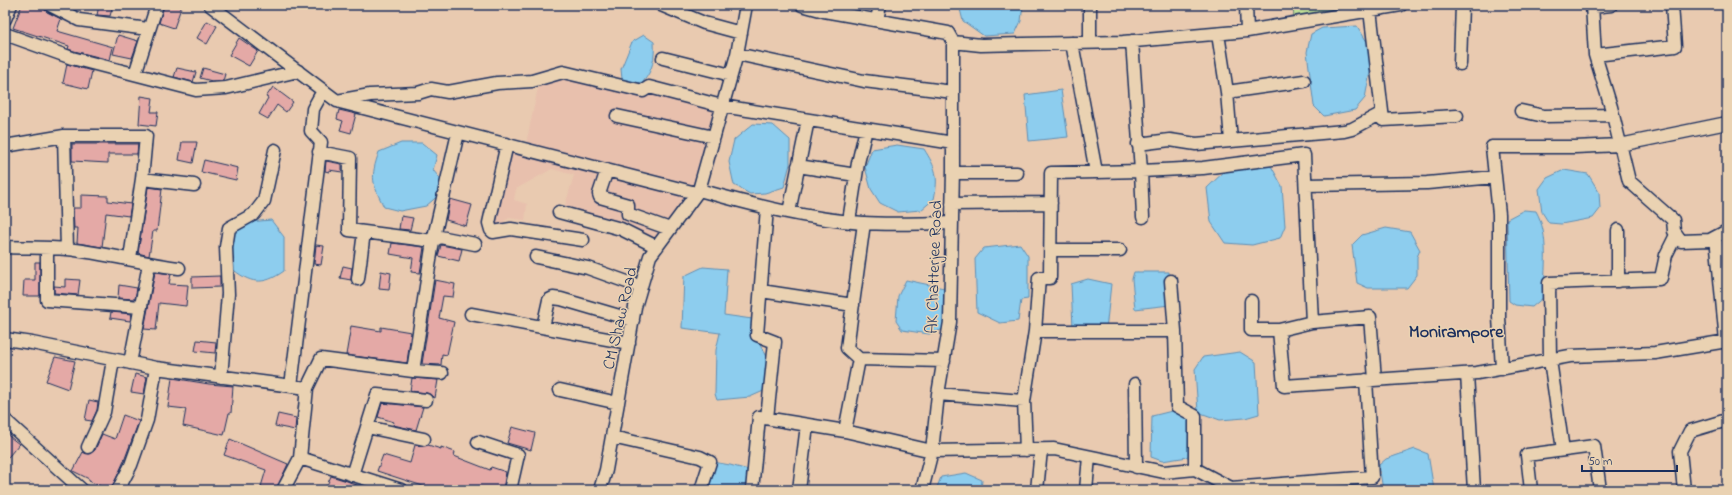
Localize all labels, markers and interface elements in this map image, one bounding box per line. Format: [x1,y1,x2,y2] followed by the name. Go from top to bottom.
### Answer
[920,199,949,334] street label: AK Chatterjee Road
[597,264,644,372] street label: CM Shaw Road
[1409,320,1504,346] district label: Monirampore
[1582,447,1677,473] scale bar
[1588,453,1612,471] text: 50 m

